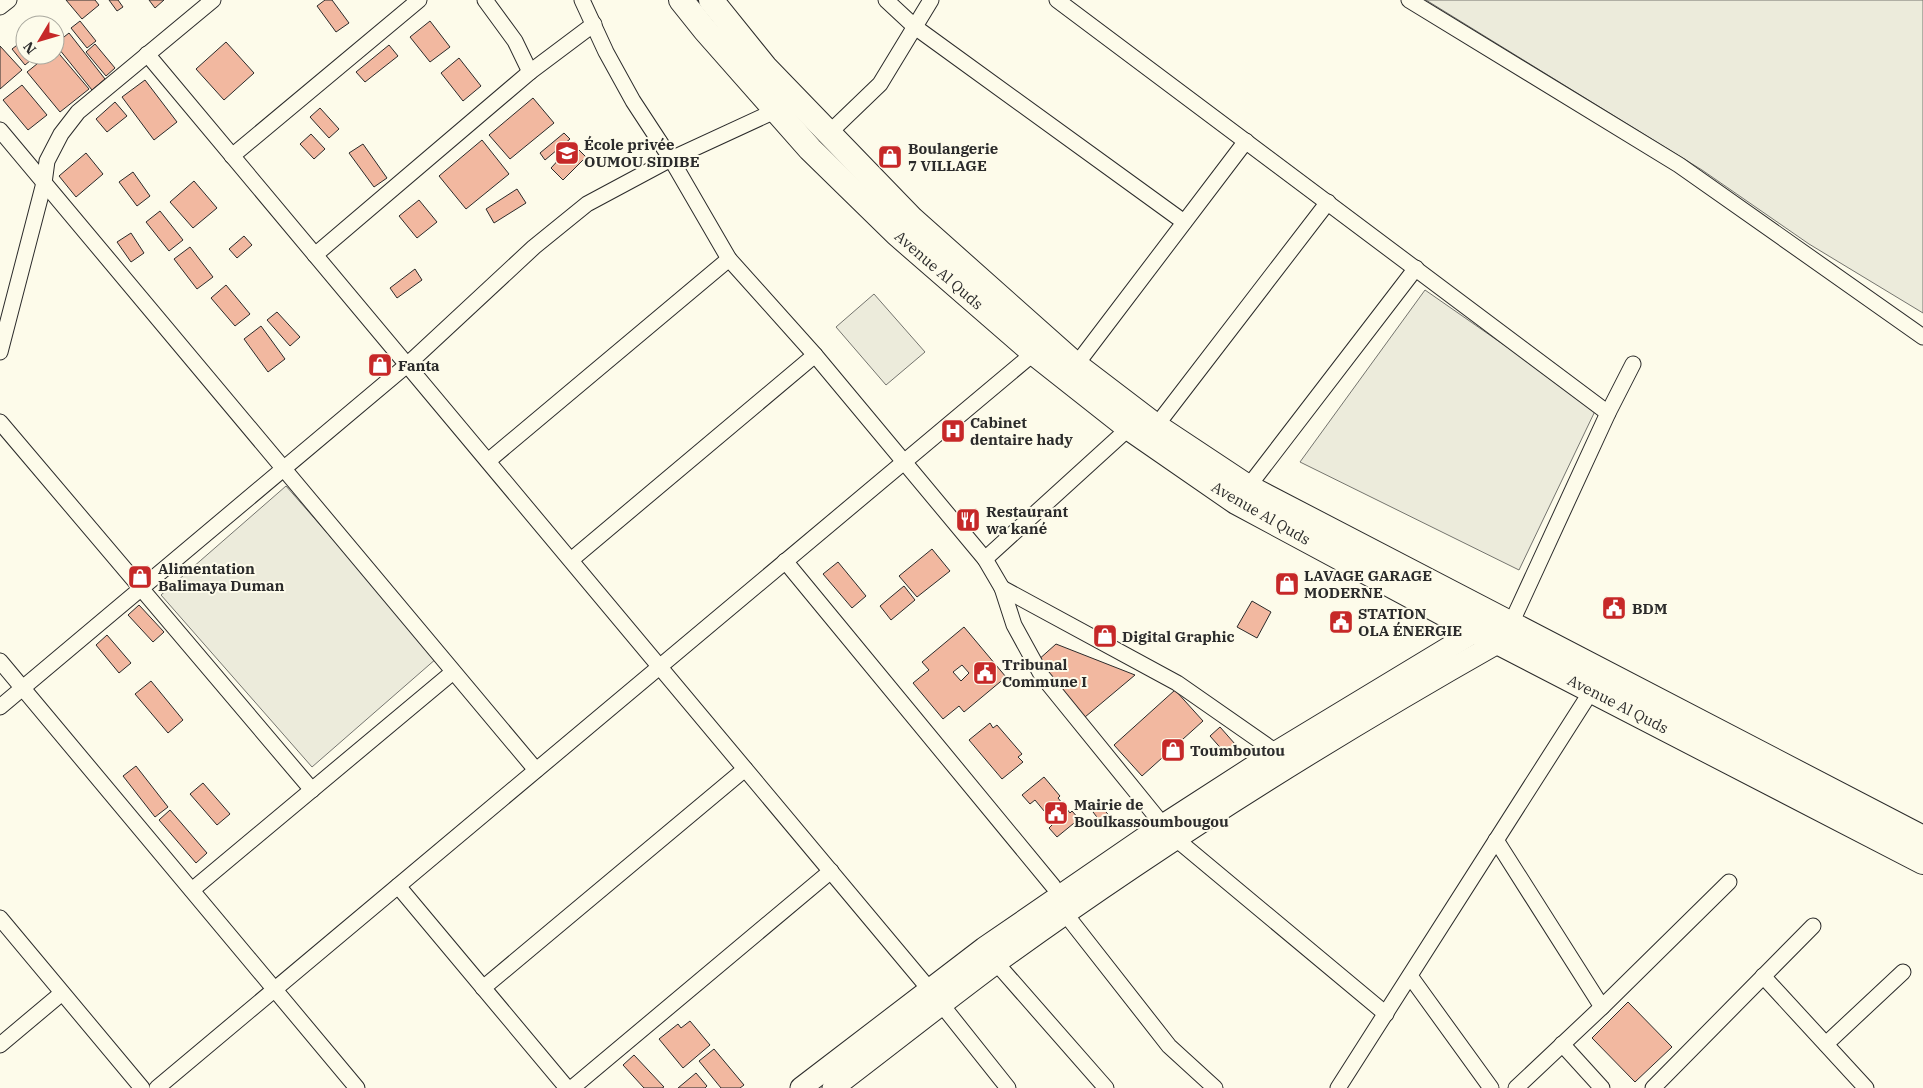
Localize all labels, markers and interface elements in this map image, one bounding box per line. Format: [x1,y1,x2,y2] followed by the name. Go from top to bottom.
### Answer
[15,15,65,65] north arrow
[19,38,40,58] text: N
[584,135,700,171] place label: École privée OUMOU SIDIBE
[908,139,998,175] place label: Boulangerie 7 VILLAGE
[554,140,580,166] school or university icon: École privée OUMOU SIDIBE
[877,144,903,170] shop icon: Boulangerie 7 VILLAGE
[891,226,987,314] street label: Avenue Al Quds
[367,352,393,378] shop icon: Fanta
[398,356,440,375] place label: Fanta
[970,413,1073,449] place label: Cabinet dentaire hady
[940,418,966,444] hospital icon: Cabinet dentaire hady
[1208,477,1314,549] street label: Avenue Al Quds
[986,502,1068,538] place label: Restaurant wa kané
[955,507,981,533] restaurant icon: Restaurant wa kané
[158,559,285,595] place label: Alimentation Balimaya Duman
[127,564,153,590] shop icon: Alimentation Balimaya Duman
[1304,566,1432,602] place label: LAVAGE GARAGE MODERNE
[1274,571,1300,597] shop icon: LAVAGE GARAGE MODERNE
[1601,595,1627,621] public building icon: BDM
[1632,599,1667,618] place label: BDM
[1358,604,1462,640] place label: STATION OLA ÉNERGIE
[1328,609,1354,635] public building icon: STATION OLA ÉNERGIE
[1092,623,1118,649] shop icon: Digital Graphic
[1122,627,1235,646] place label: Digital Graphic
[1002,655,1087,691] place label: Tribunal Commune I
[972,660,998,686] public building icon: Tribunal Commune I
[1564,670,1672,738] street label: Avenue Al Quds
[1160,737,1186,763] shop icon: Toumboutou
[1190,741,1285,760] place label: Toumboutou
[1074,795,1229,831] place label: Mairie de Boulkassoumbougou
[1043,800,1069,826] public building icon: Mairie de Boulkassoumbougou

